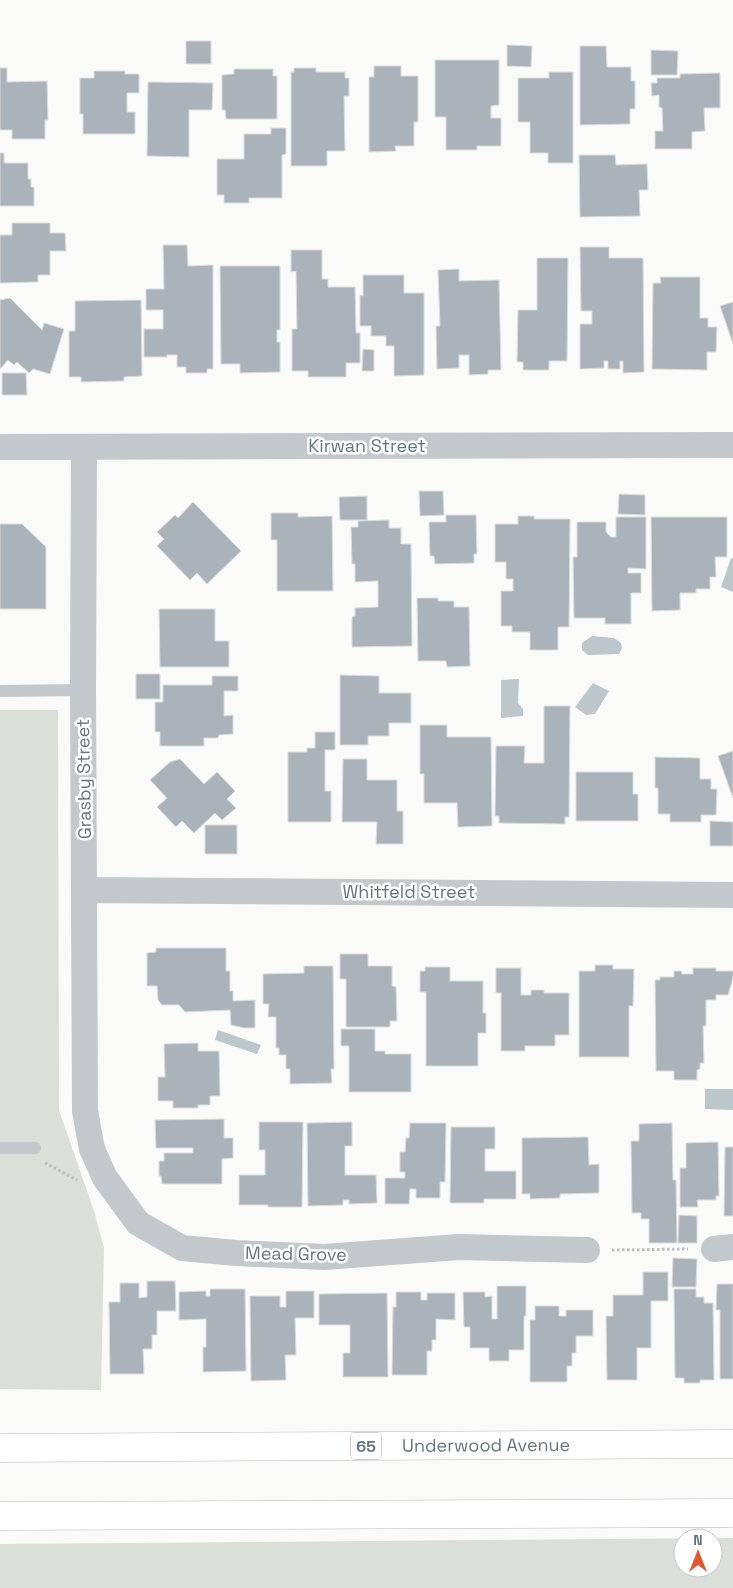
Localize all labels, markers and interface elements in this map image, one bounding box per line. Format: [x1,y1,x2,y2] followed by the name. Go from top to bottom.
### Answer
[308,434,426,457] street label: Kirwan Street
[71,719,96,839] street label: Grasby Street
[343,880,475,903] street label: Whitfeld Street
[245,1241,347,1266] street label: Mead Grove
[351,1432,381,1460] road number: 65
[402,1433,570,1457] street label: Underwood Avenue
[673,1528,723,1578] north arrow
[693,1531,703,1549] text: N

